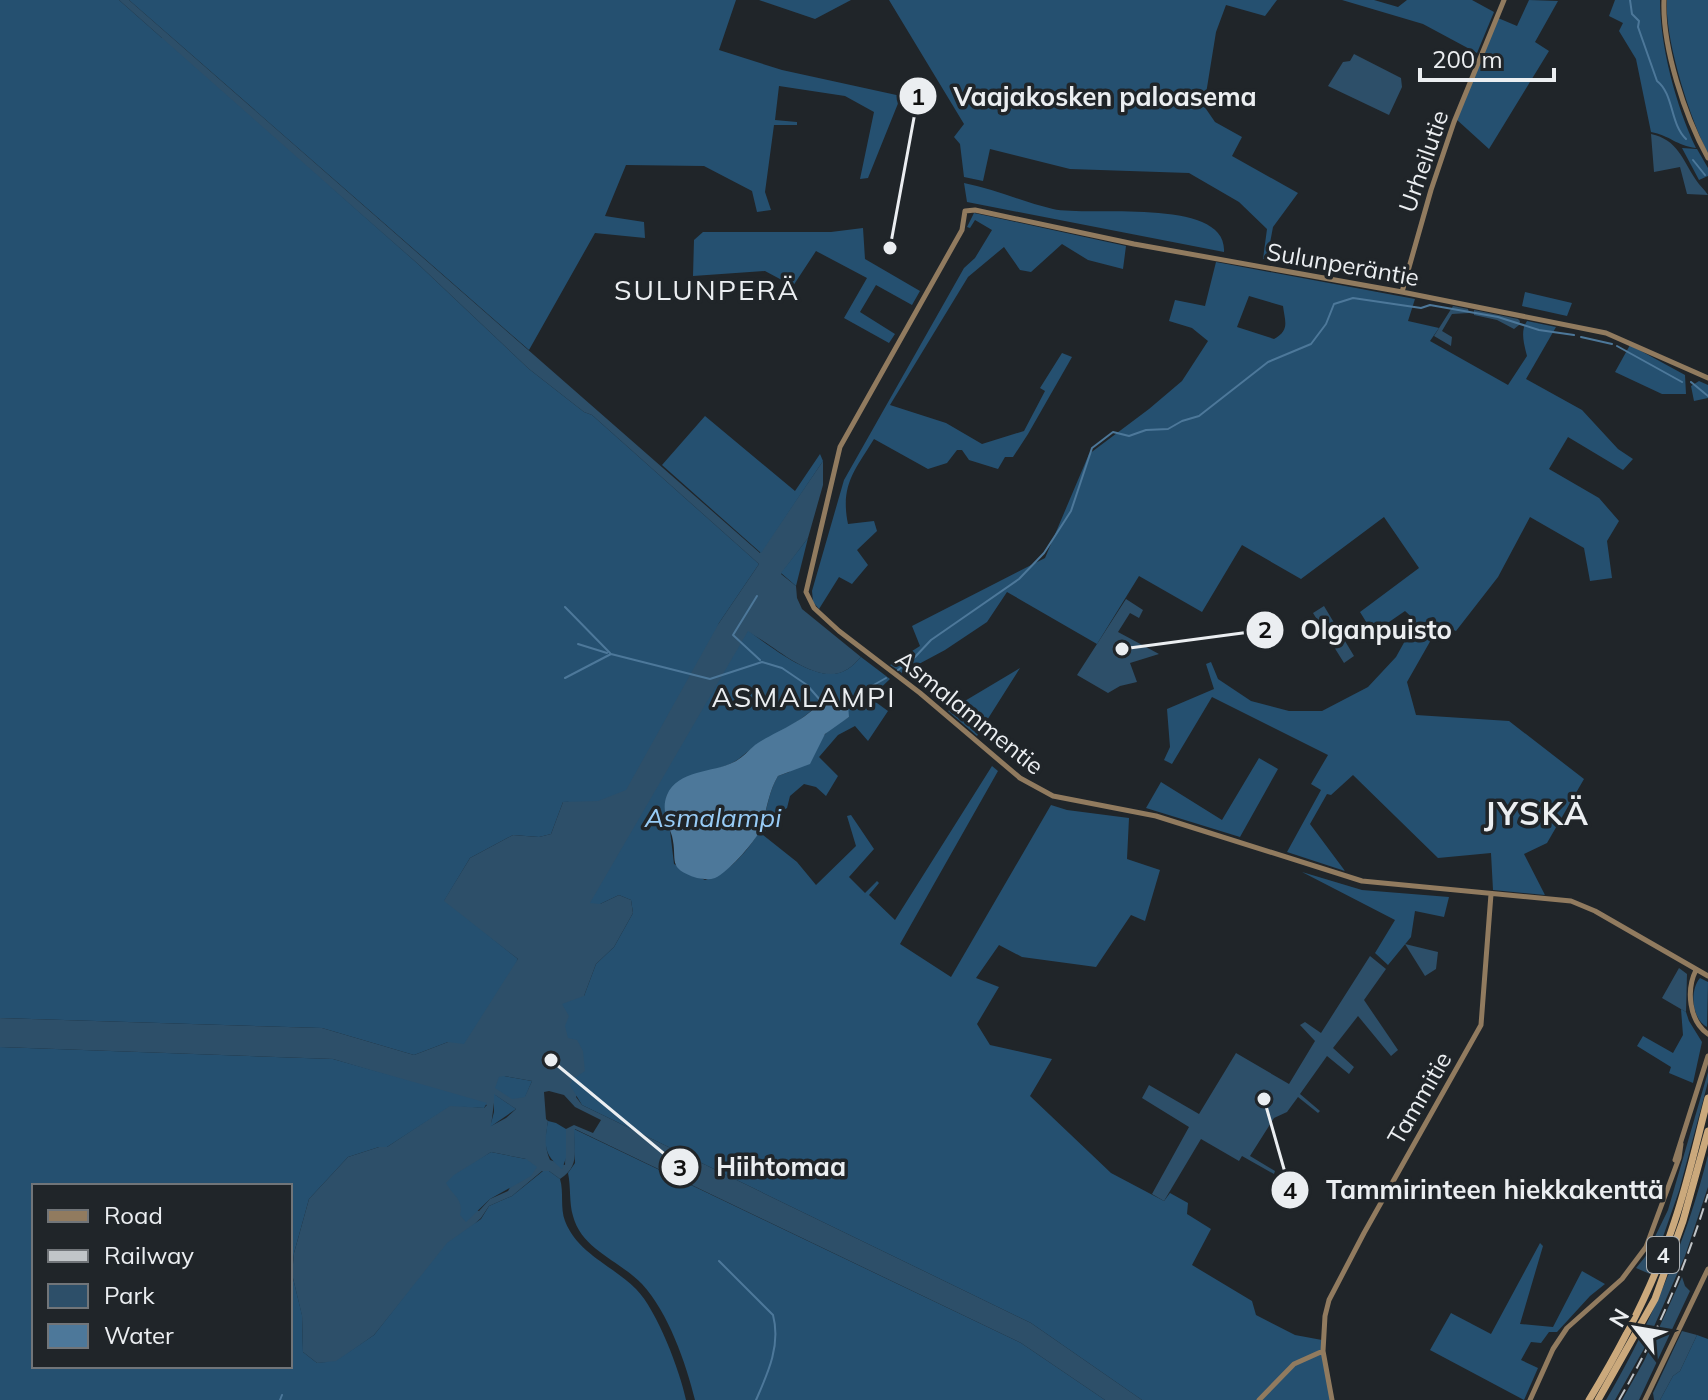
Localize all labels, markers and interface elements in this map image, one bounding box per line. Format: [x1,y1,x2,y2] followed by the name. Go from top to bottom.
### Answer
[1420,32,1554,82] scale bar
[1432,44,1503,74] text: 200 m
[898,71,1273,121] callout: Vaajakosken paloasema
[952,80,1257,113] text: Vaajakosken paloasema
[911,81,925,111] text: 1
[1392,106,1454,216] street label: Urheilutie
[1264,236,1422,292] street label: Sulunperäntie
[614,272,800,307] district label: SULUNPERÄ
[1245,605,1468,655] callout: Olganpuisto
[1300,613,1452,646] text: Olganpuisto
[1258,614,1272,644] text: 2
[890,643,1050,781] street label: Asmalammentie
[711,679,897,714] district label: ASMALAMPI
[1484,793,1590,833] district label: JYSKÄ
[644,801,782,834] water label: Asmalampi
[1380,1046,1458,1150] street label: Tammitie
[660,1142,862,1192] callout: Hiihtomaa
[716,1150,846,1183] text: Hiihtomaa
[673,1152,687,1182] text: 3
[1270,1165,1680,1215] callout: Tammirinteen hiekkakenttä
[1326,1173,1664,1206] text: Tammirinteen hiekkakenttä
[1283,1175,1297,1205] text: 4
[32,1184,292,1368] legend
[104,1200,163,1230] text: Road
[1647,1237,1679,1273] road number: 4
[104,1240,194,1270] text: Railway
[104,1280,155,1310] text: Park
[1596,1288,1676,1368] north arrow
[1603,1303,1635,1332] text: N
[104,1320,174,1350] text: Water

